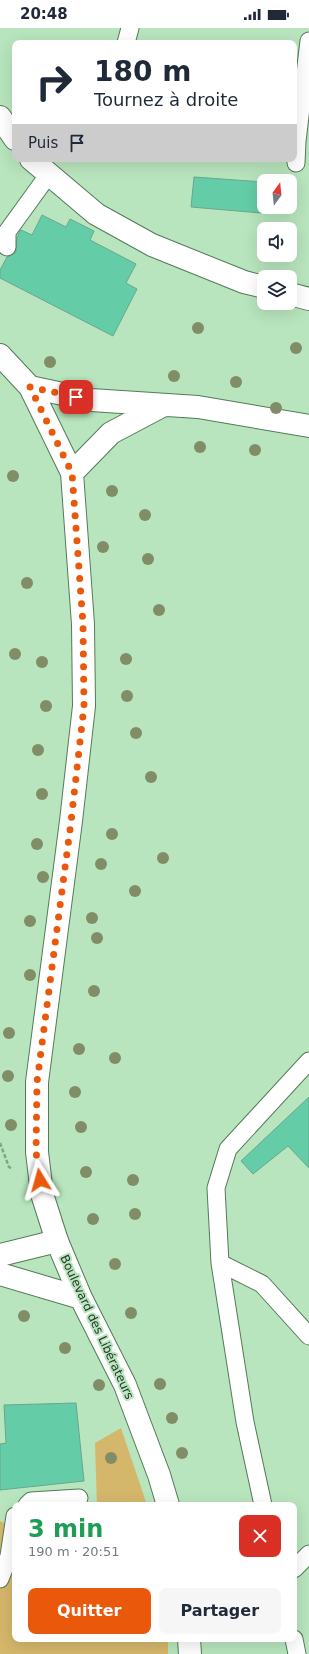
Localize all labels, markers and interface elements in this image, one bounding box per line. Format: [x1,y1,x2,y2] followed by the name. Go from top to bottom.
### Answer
[20,5,68,23] text: 20:48
[94,55,191,88] text: 180 m
[28,56,80,108] icon: right
[94,89,238,110] text: Tournez à droite
[66,132,88,154] icon: arrive
[28,134,58,152] text: Puis
[257,174,297,214] north arrow
[257,174,297,310] map controls
[257,222,297,262] button: sound
[257,270,297,310] button: layers
[59,380,93,414] pin
[65,386,87,408] icon: arrive
[19,1159,61,1201] position arrow
[57,1253,137,1401] street label: Boulevard des Libérateurs
[28,1515,103,1543] text: 3 min
[239,1515,281,1557] button: close
[28,1544,119,1559] text: 190 m · 20:51
[28,1588,151,1634] button: Quitter
[159,1588,281,1634] button: Partager

